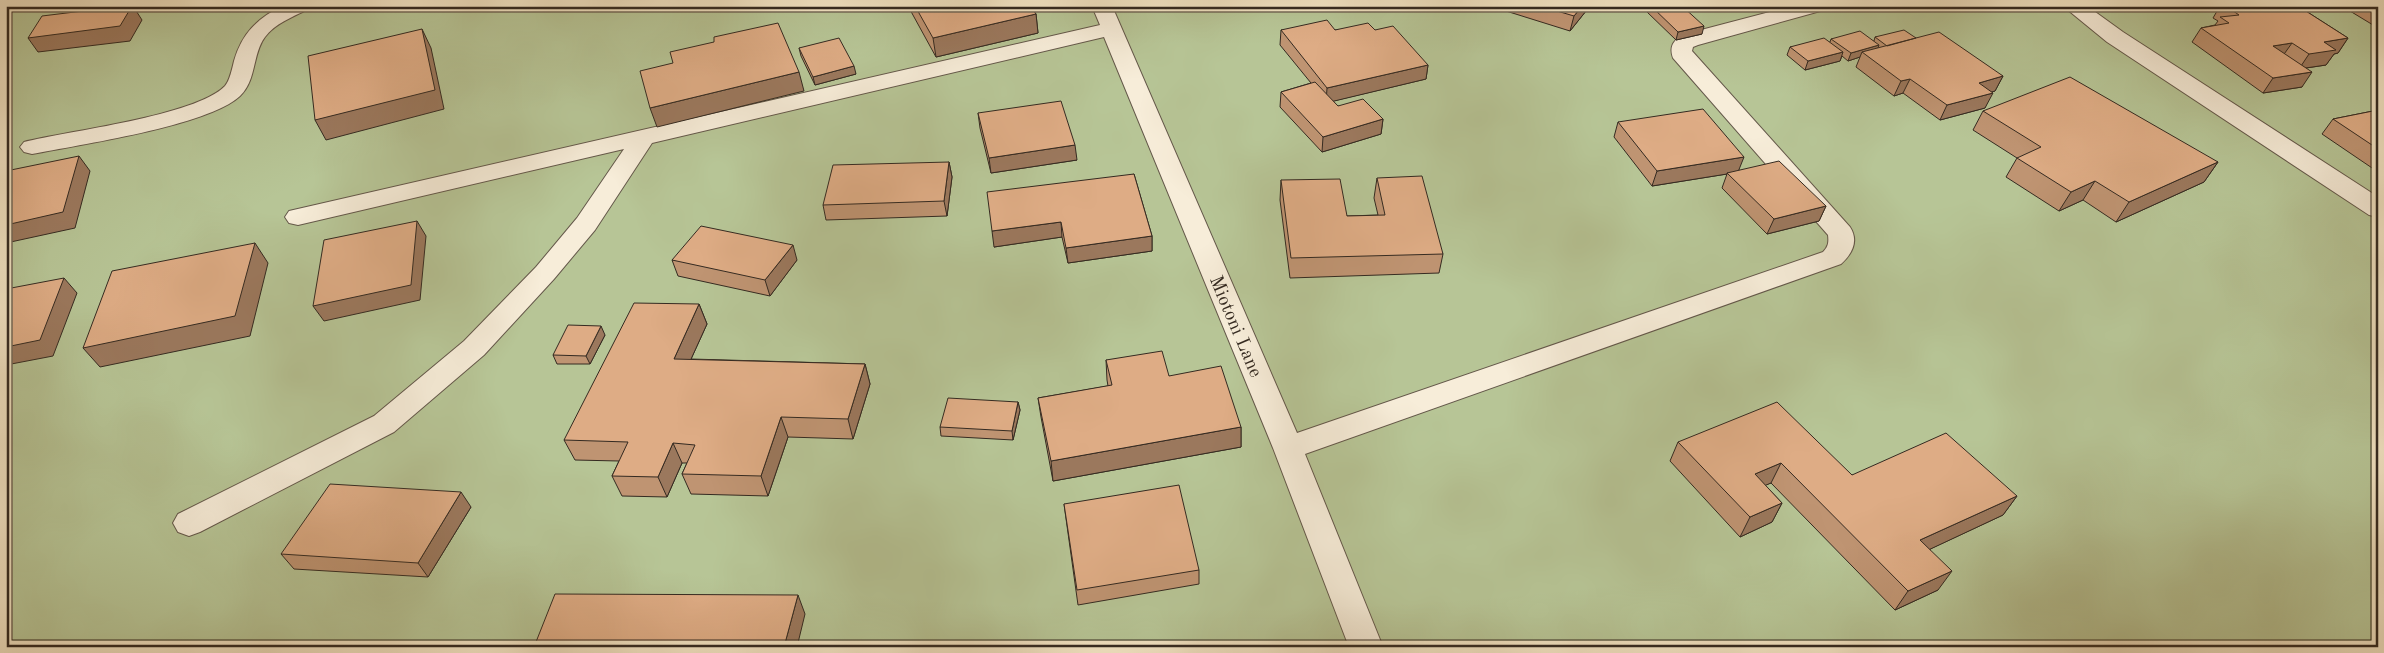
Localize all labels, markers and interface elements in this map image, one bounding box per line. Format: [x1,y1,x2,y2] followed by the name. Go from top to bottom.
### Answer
[1205,273,1265,381] street label: Miotoni Lane

